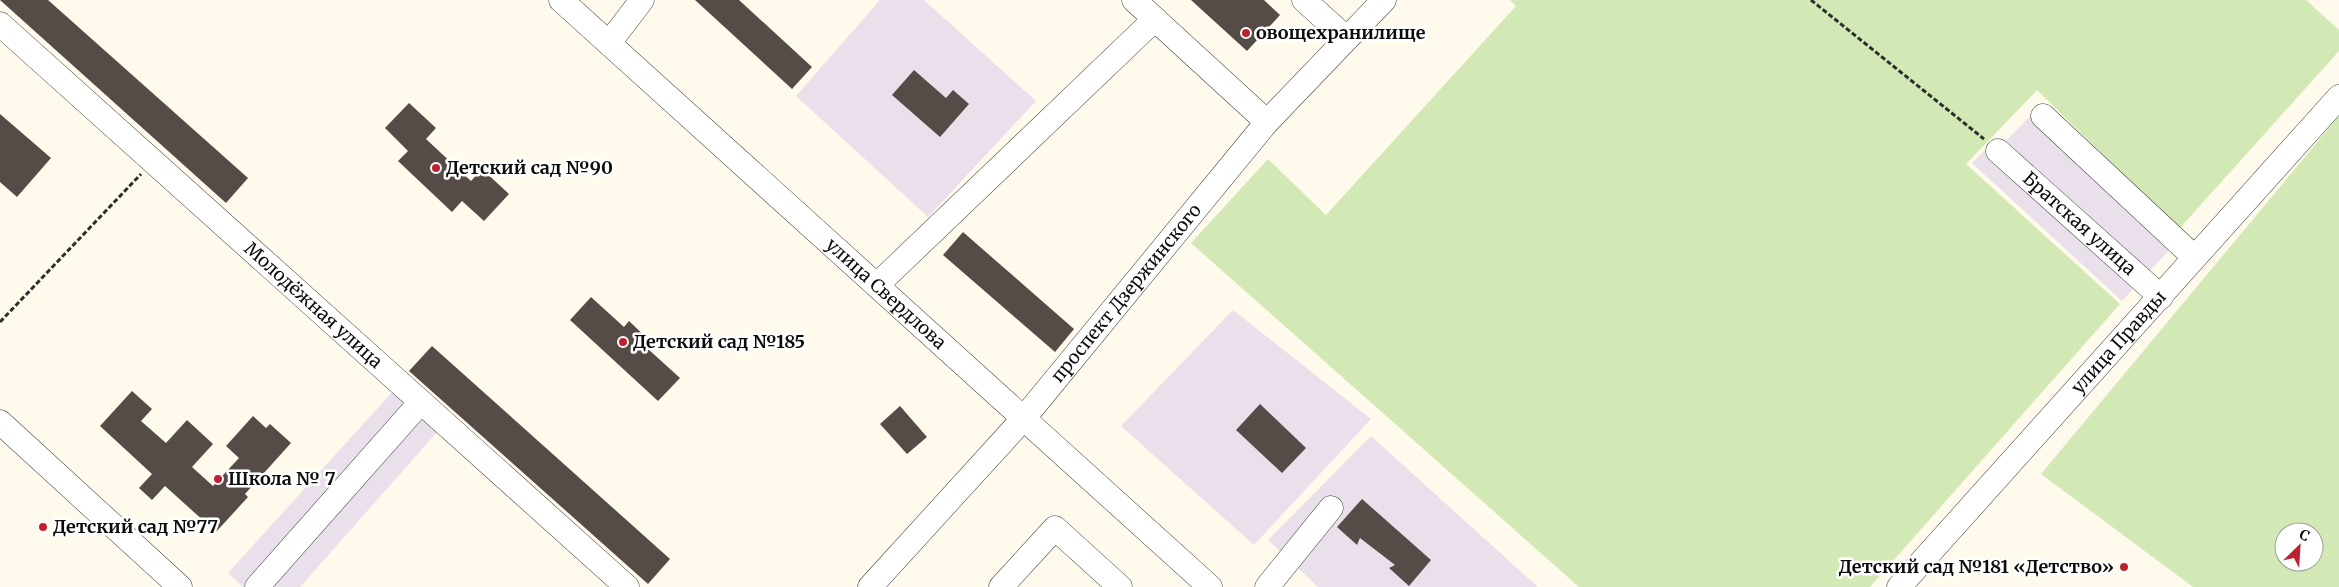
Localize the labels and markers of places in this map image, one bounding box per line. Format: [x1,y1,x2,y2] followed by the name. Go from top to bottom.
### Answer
[1256,21,1426,44] place label: овощехранилище
[1240,27,1252,39] marker: овощехранилище
[446,156,613,179] place label: Детский сад №90
[430,162,442,174] marker: Детский сад №90
[633,330,805,353] place label: Детский сад №185
[617,336,629,348] marker: Детский сад №185
[228,467,336,490] place label: Школа № 7
[212,473,224,485] marker: Школа № 7
[53,515,218,538] place label: Детский сад №77
[37,521,49,533] marker: Детский сад №77
[1839,555,2114,578] place label: Детский сад №181 «Детство»
[2118,561,2130,573] marker: Детский сад №181 «Детство»

